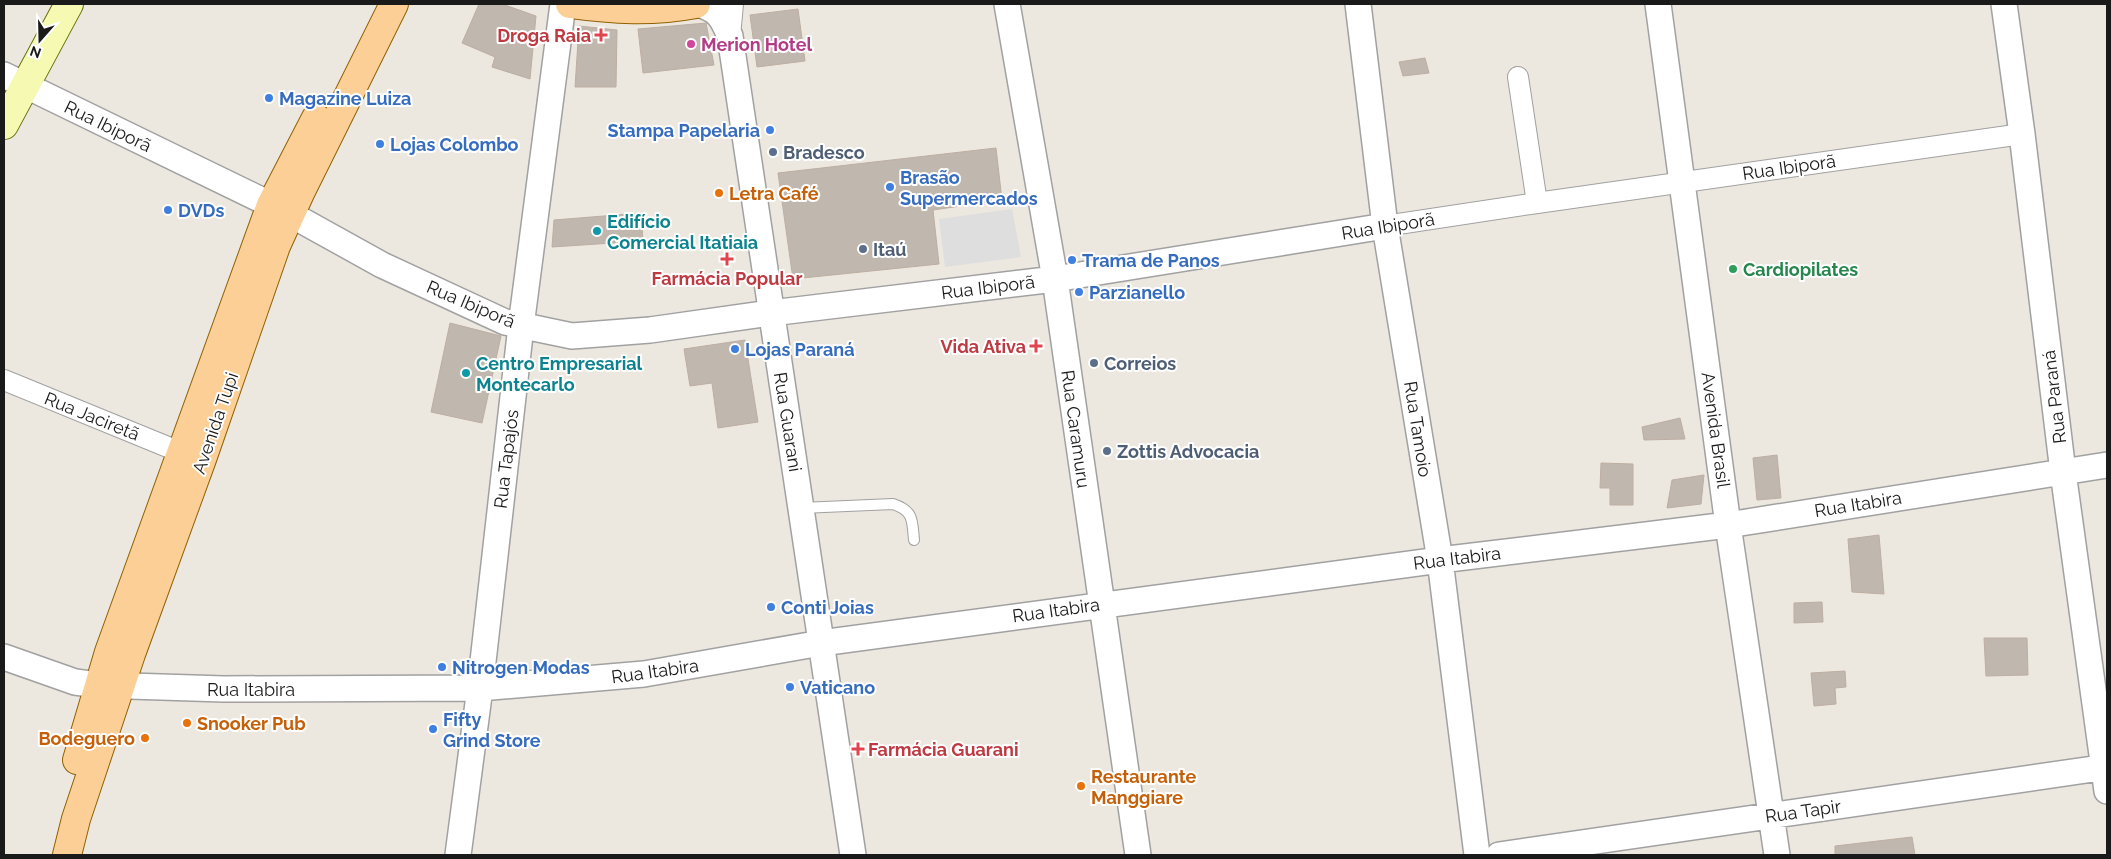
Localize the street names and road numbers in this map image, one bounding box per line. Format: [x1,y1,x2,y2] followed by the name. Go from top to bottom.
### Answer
[61,96,155,156] street label: Rua Ibiporã
[1741,150,1837,184] street label: Rua Ibiporã
[1340,208,1436,244] street label: Rua Ibiporã
[940,271,1036,303] street label: Rua Ibiporã
[424,276,518,332] street label: Rua Ibiporã
[2038,349,2070,445] street label: Rua Paraná
[188,369,242,477] street label: Avenida Tupi
[1057,369,1095,489] street label: Rua Caramuru
[770,371,806,473] street label: Rua Guarani
[1697,371,1735,489] street label: Avenida Brasil
[1400,379,1436,479] street label: Rua Tamoio
[41,387,143,445] street label: Rua Jaciretã
[490,408,523,510] street label: Rua Tapajós
[1813,487,1903,521] street label: Rua Itabira
[1412,542,1502,574] street label: Rua Itabira
[1011,593,1101,627] street label: Rua Itabira
[610,654,700,688] street label: Rua Itabira
[207,679,295,700] street label: Rua Itabira
[1764,795,1843,827] street label: Rua Tapir

